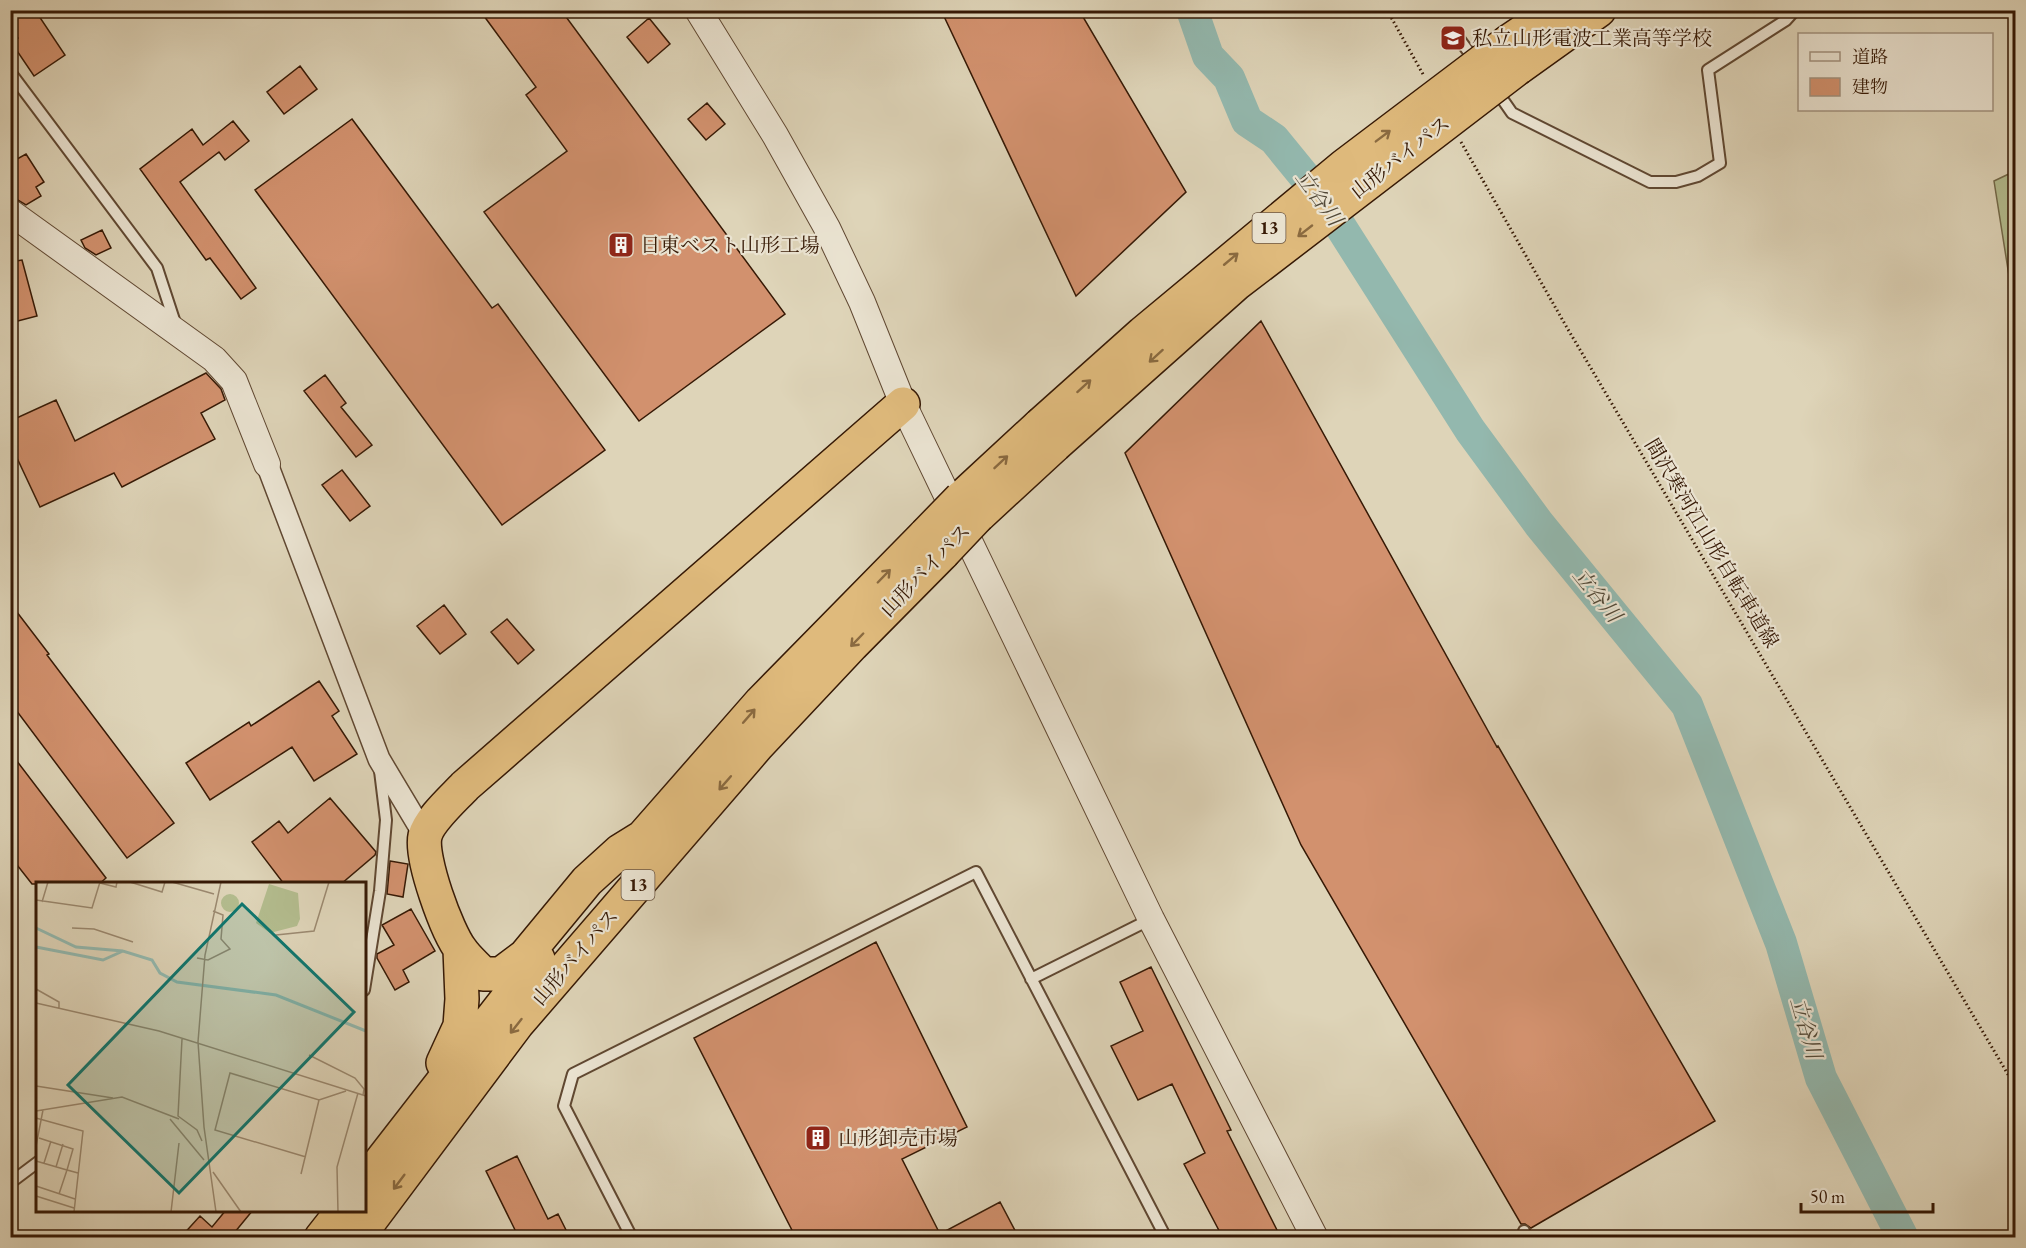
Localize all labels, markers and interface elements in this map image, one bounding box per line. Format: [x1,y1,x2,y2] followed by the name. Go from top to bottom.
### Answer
[1438,23,1468,53] school or university icon: 私立山形電波工業高等学校
[1472,25,1712,51] place label: 私立山形電波工業高等学校
[1798,33,1993,111] legend
[1852,45,1888,68] text: 道路
[1852,75,1888,98] text: 建物
[1345,110,1455,204] street label: 山形バイパス
[1374,130,1390,143] one-way arrow
[1290,164,1350,233] water label: 立谷川
[1252,213,1286,243] road number: 13
[1297,224,1313,237] one-way arrow
[606,230,636,260] building icon: 日東ベスト山形工場
[640,232,820,258] place label: 日東ベスト山形工場
[1223,252,1238,266] one-way arrow
[1149,349,1164,363] one-way arrow
[1076,379,1091,393] one-way arrow
[1639,433,1785,653] street label: 間沢寒河江山形自転車道線
[993,455,1008,469] one-way arrow
[874,518,976,622] street label: 山形バイパス
[1567,562,1629,629] water label: 立谷川
[877,569,892,584] one-way arrow
[850,632,865,647] one-way arrow
[741,709,755,725] one-way arrow
[718,775,732,790] one-way arrow
[622,870,654,900] road number: 13
[36,882,366,1212] inset map
[526,903,624,1011] street label: 山形バイパス
[1785,994,1829,1064] water label: 立谷川
[509,1018,522,1034] one-way arrow
[803,1123,833,1153] building icon: 山形卸売市場
[838,1125,958,1151] place label: 山形卸売市場
[393,1174,405,1190] one-way arrow
[1801,1176,1933,1214] scale bar
[1810,1185,1845,1208] text: 50 m

